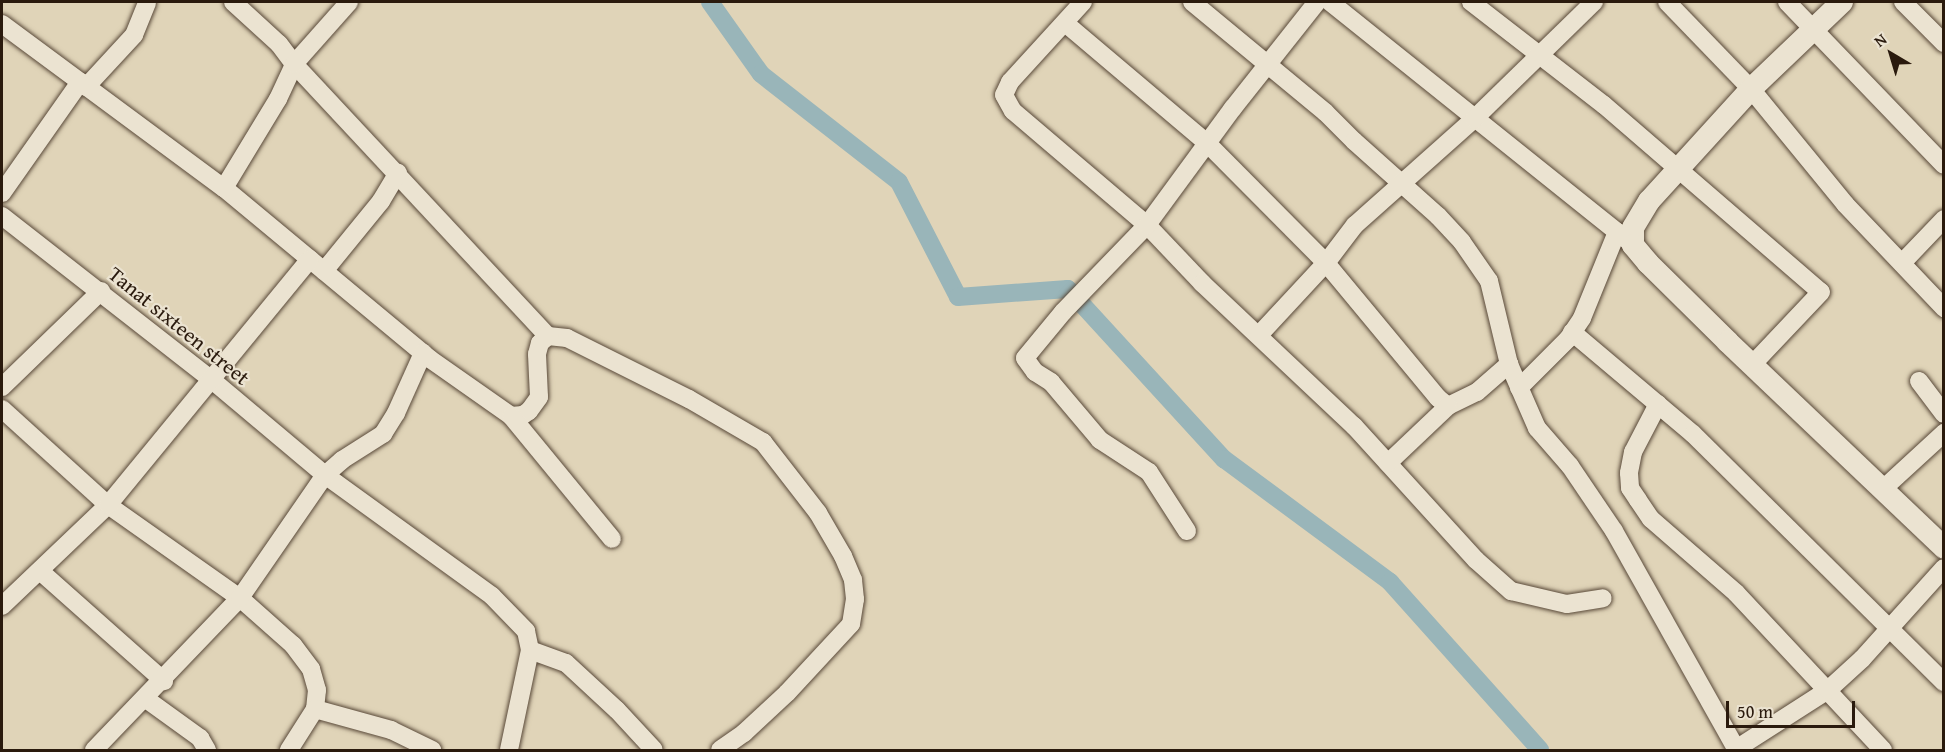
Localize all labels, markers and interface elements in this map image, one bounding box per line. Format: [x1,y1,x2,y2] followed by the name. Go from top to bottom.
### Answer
[1861,24,1921,84] north arrow
[1868,27,1892,53] text: N
[103,261,255,391] street label: Tanat sixteen street
[1729,689,1858,727] scale bar
[1737,698,1773,725] text: 50 m

